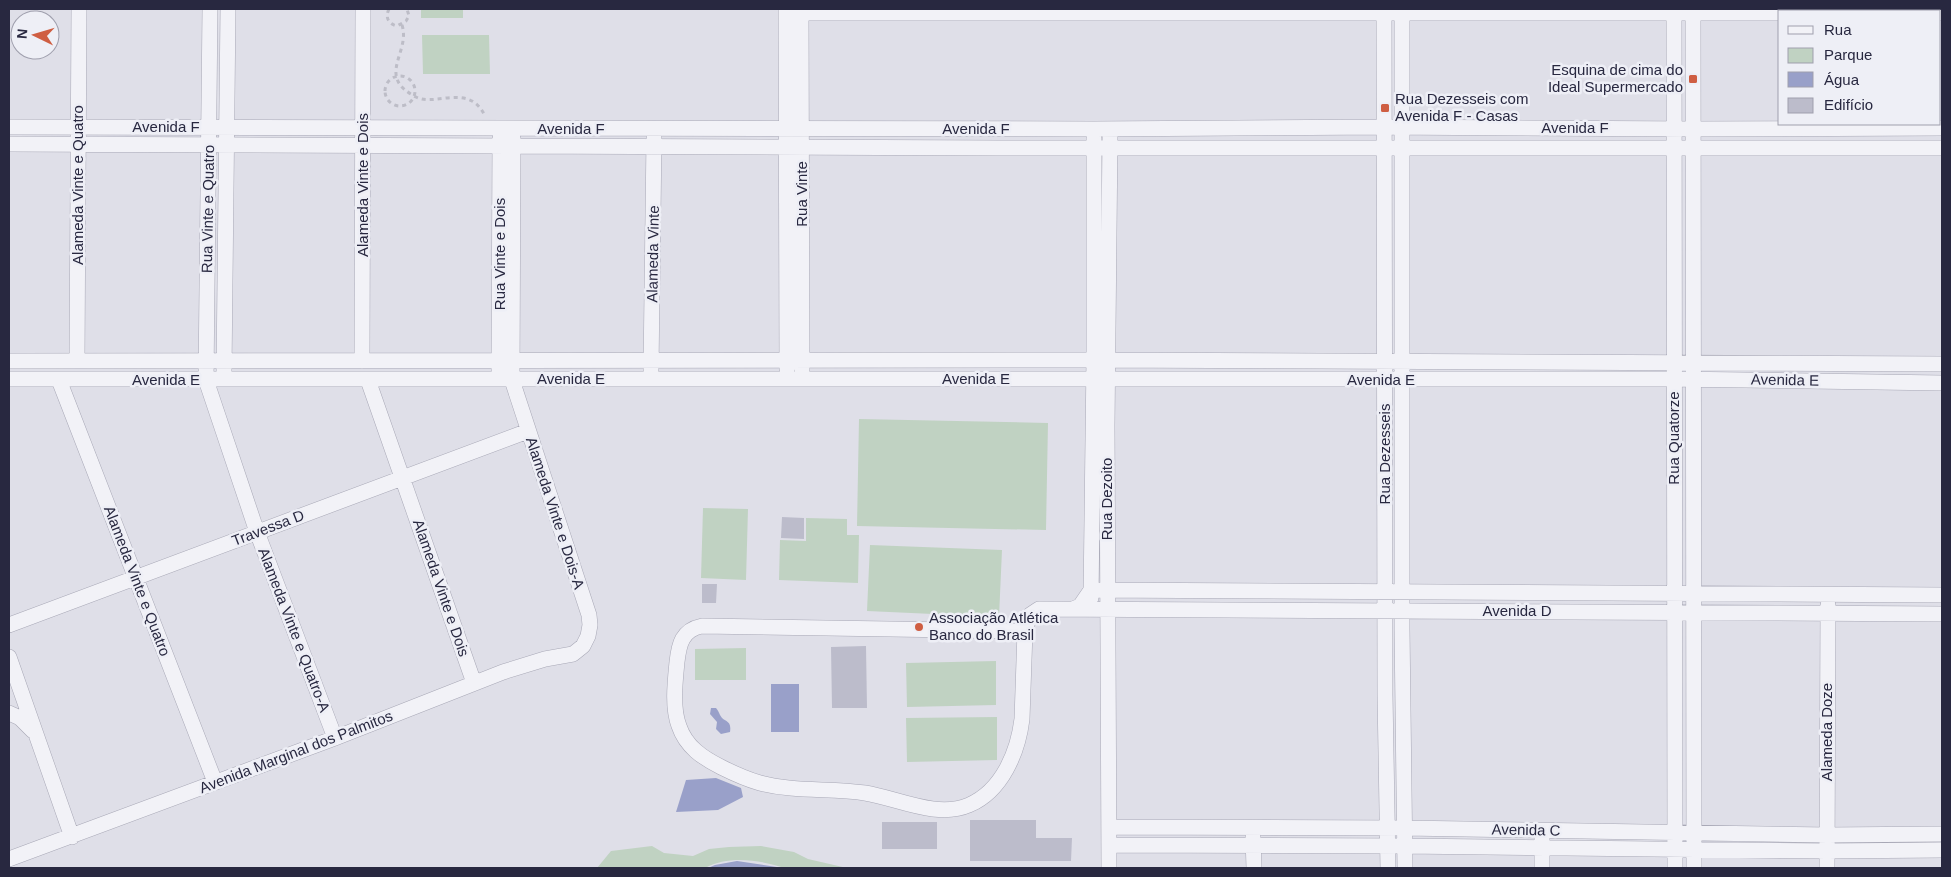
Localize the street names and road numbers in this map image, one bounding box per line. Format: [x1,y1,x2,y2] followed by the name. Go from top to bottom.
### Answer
[69,105,86,265] street label: Alameda Vinte e Quatro
[354,113,371,257] street label: Alameda Vinte e Dois
[132,118,200,135] street label: Avenida F
[1541,119,1609,136] street label: Avenida F
[537,120,605,137] street label: Avenida F
[942,120,1010,137] street label: Avenida F
[198,145,217,273] street label: Rua Vinte e Quatro
[793,161,810,227] street label: Rua Vinte
[491,198,508,310] street label: Rua Vinte e Dois
[643,205,662,303] street label: Alameda Vinte
[537,370,605,387] street label: Avenida E
[942,370,1010,387] street label: Avenida E
[1751,370,1819,389] street label: Avenida E
[132,371,200,388] street label: Avenida E
[1347,371,1415,388] street label: Avenida E
[1665,391,1682,485] street label: Rua Quatorze
[1376,404,1393,504] street label: Rua Dezesseis
[523,435,588,591] street label: Alameda Vinte e Dois-A
[1098,458,1115,540] street label: Rua Dezoito
[101,503,174,658] street label: Alameda Vinte e Quatro
[229,506,307,549] street label: Travessa D
[410,517,473,659] street label: Alameda Vinte e Dois
[255,545,334,714] street label: Alameda Vinte e Quatro-A
[1483,602,1552,619] street label: Avenida D
[1818,683,1835,781] street label: Alameda Doze
[197,707,395,796] street label: Avenida Marginal dos Palmitos
[1491,820,1561,839] street label: Avenida C

